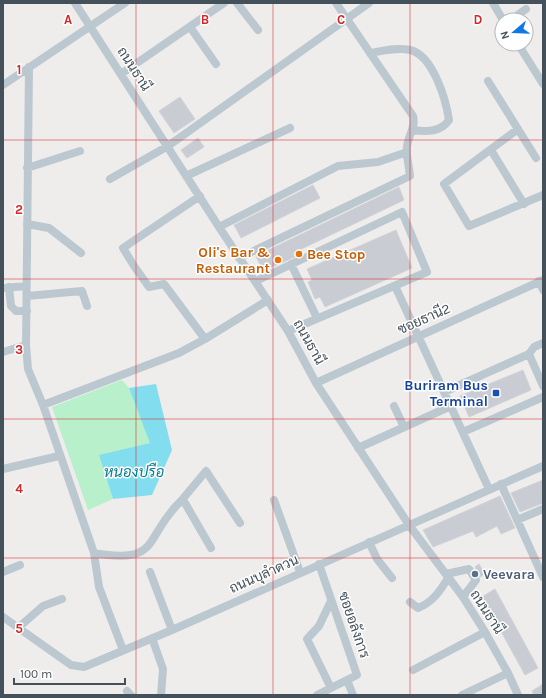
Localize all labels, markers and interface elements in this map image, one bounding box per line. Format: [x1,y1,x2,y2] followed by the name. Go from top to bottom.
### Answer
[64,12,72,27] text: A
[201,12,209,27] text: B
[337,12,345,27] text: C
[474,12,483,27] text: D
[494,12,534,52] north arrow
[498,29,512,41] text: N
[113,43,155,94] street label: ถนนธานี
[17,62,21,77] text: 1
[15,202,23,217] text: 2
[196,244,270,277] place label: Oli's Bar & Restaurant
[307,246,365,263] place label: Bee Stop
[294,249,304,259] marker: Bee Stop
[273,255,283,265] marker: Oli's Bar & Restaurant
[394,299,453,338] street label: ซอยธานี2
[290,316,329,368] street label: ถนนธานี
[15,342,23,357] text: 3
[404,377,488,410] place label: Buriram Bus Terminal
[491,388,501,398] marker: Buriram Bus Terminal
[104,462,164,481] water label: หนองปรือ
[15,481,23,496] text: 4
[227,551,302,598] street label: ถนนบุลำดวน
[483,566,535,583] place label: Veevara
[470,569,480,579] marker: Veevara
[466,586,508,637] street label: ถนนธานี
[335,590,373,661] street label: ซอยอลังการ
[15,621,23,636] text: 5
[14,660,125,686] scale bar
[20,667,52,681] text: 100 m

